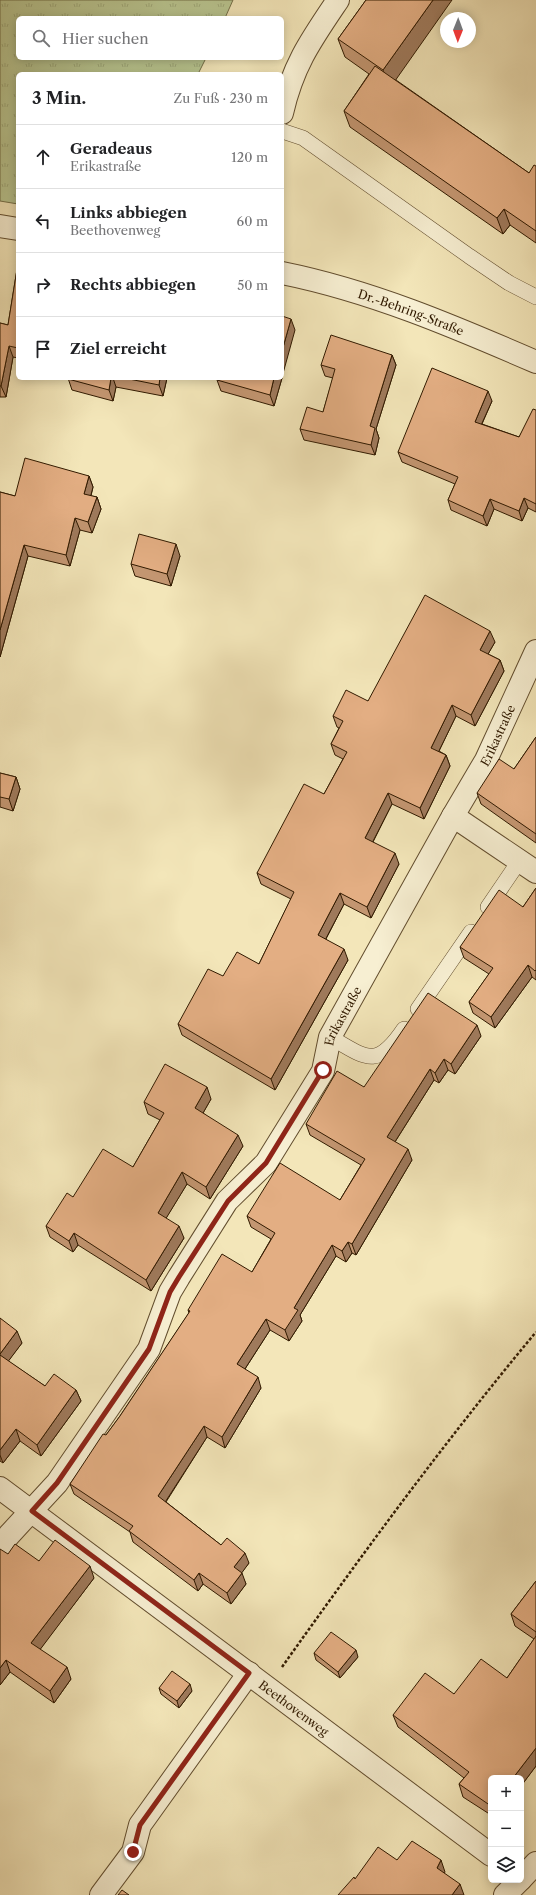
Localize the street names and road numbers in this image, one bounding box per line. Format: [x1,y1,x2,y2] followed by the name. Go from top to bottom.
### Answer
[356,286,467,338] street label: Dr.-Behring-Straße
[477,702,518,769] street label: Erikastraße
[321,983,364,1047] street label: Erikastraße
[256,1677,332,1739] street label: Beethovenweg

